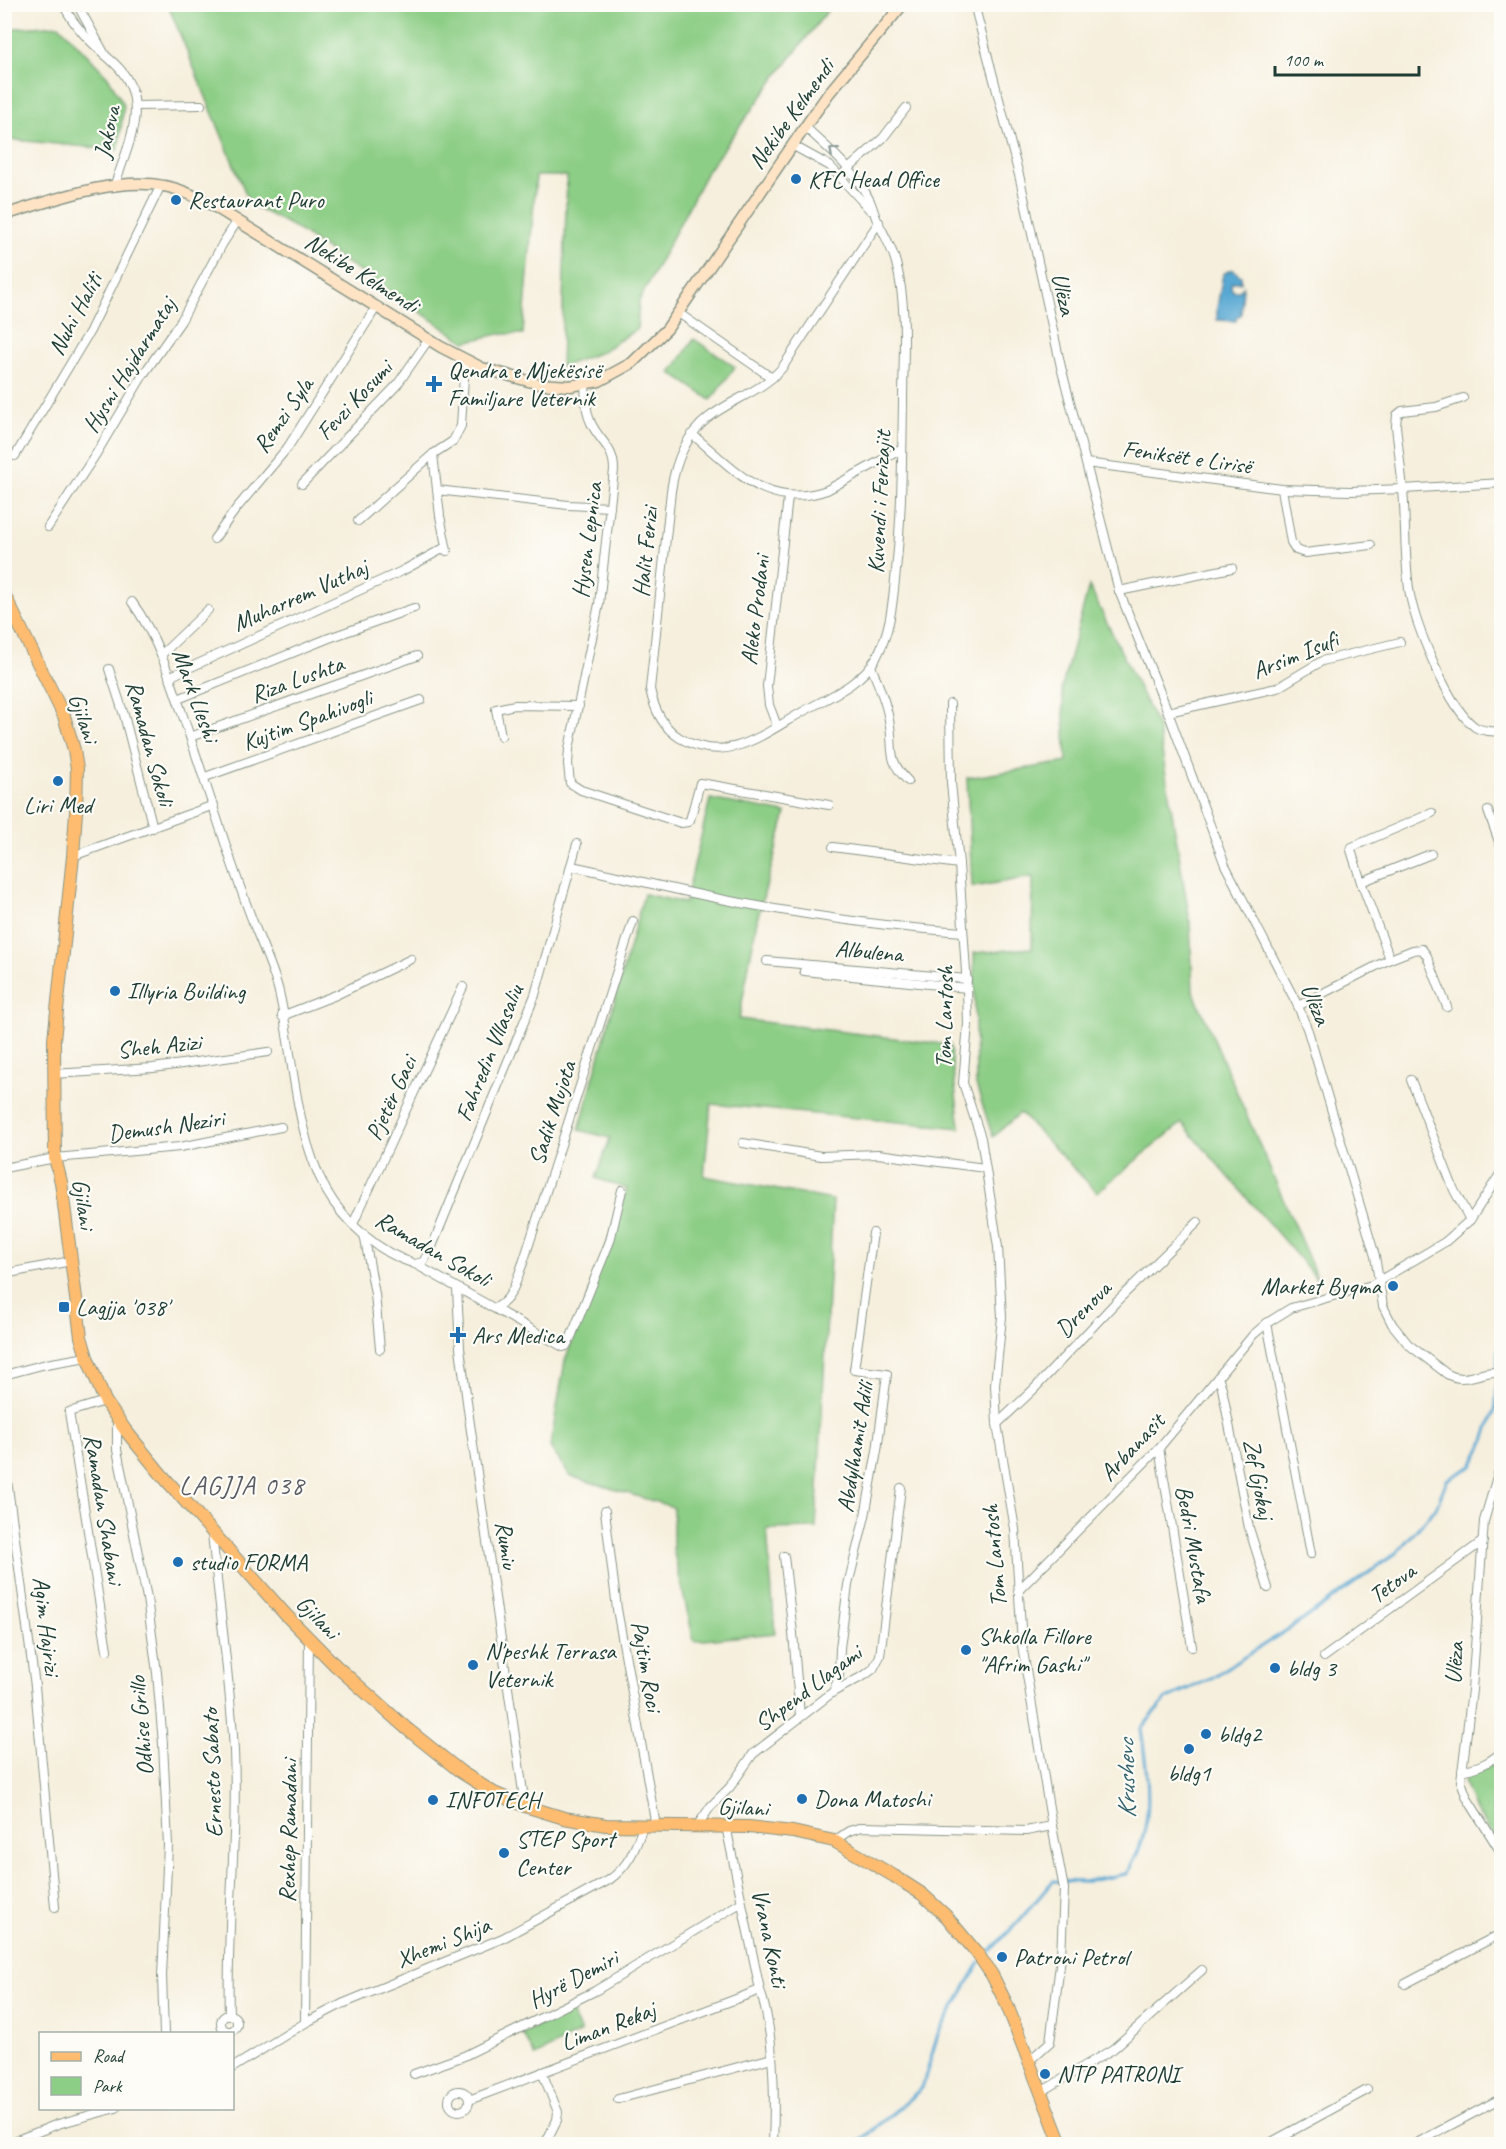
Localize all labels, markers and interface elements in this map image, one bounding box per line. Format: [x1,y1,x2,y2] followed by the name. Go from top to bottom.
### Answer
[1275,39,1419,77] scale bar
[1284,49,1325,71] text: 100 m
[741,50,843,175] street label: Nekibe Kelmendi
[87,101,128,162] street label: Jakova
[829,147,839,158] one-way arrow
[808,164,941,194] place label: KFC Head Office
[789,172,803,186] marker: KFC Head Office
[188,185,325,215] place label: Restaurant Puro
[169,193,183,207] marker: Restaurant Puro
[300,226,427,322] street label: Nekibe Kelmendi
[41,265,110,360] street label: Nuhi Haliti
[1045,270,1083,319] street label: Ulëza
[76,289,184,438] street label: Hysni Hajdarmataj
[309,352,400,446] street label: Fevzi Kosumi
[448,355,604,413] place label: Qendra e Mjekësisë Familjare Veternik
[246,370,321,459] street label: Remzi Syla
[425,375,443,393] marker: Qendra e Mjekësisë Familjare Veternik
[860,428,898,574] street label: Kuvendi i Ferizajit
[1121,433,1256,481] street label: Feniksët e Lirisë
[565,479,609,600] street label: Hysen Lepnica
[625,503,665,599] street label: Halit Ferizi
[228,551,375,638] street label: Muharrem Vuthaj
[733,551,777,667] street label: Aleko Prodani
[1248,623,1345,686] street label: Arsim Isufi
[165,644,228,749] street label: Mark Lleshi
[246,648,349,710] street label: Riza Lushta
[119,677,182,812] street label: Ramadan Sokoli
[238,682,379,757] street label: Kujtim Spahivogli
[62,689,107,750] street label: Gjilani
[51,774,65,788] marker: Liri Med
[24,790,96,820] place label: Liri Med
[834,933,906,969] street label: Albulena
[928,964,960,1069] street label: Tom Lantosh
[127,976,247,1006] place label: Illyria Building
[448,978,531,1126] street label: Fahredin Vllasaliu
[1294,979,1339,1031] street label: Ulëza
[108,984,122,998] marker: Illyria Building
[116,1026,206,1065] street label: Sheh Azizi
[358,1049,425,1145] street label: Pjetër Gaci
[521,1056,583,1169] street label: Sadik Mujota
[106,1103,228,1149] street label: Demush Neziri
[66,1177,103,1234] street label: Gjilani
[370,1204,499,1296] street label: Ramadan Sokoli
[1261,1271,1382,1301] place label: Market Byqma
[1049,1273,1119,1344] street label: Drenova
[1386,1279,1400,1293] marker: Market Byqma
[76,1292,173,1322] place label: Lagjja '038'
[57,1300,71,1314] marker: Lagjja '038'
[472,1320,566,1350] place label: Ars Medica
[449,1326,467,1344] marker: Ars Medica
[830,1377,881,1514] street label: Abdylhamit Adili
[1093,1405,1172,1487] street label: Arbanasit
[77,1432,131,1589] street label: Ramadan Shabani
[1237,1436,1282,1525] street label: Zef Gjokaj
[179,1468,306,1502] district label: LAGJJA 038
[1169,1483,1219,1606] street label: Bedri Mustafa
[974,1502,1013,1608] street label: Tom Lantosh
[489,1519,525,1573] street label: Rumiu
[190,1547,308,1577] place label: studio FORMA
[171,1555,185,1569] marker: studio FORMA
[1363,1555,1423,1610] street label: Tetova
[26,1575,68,1679] street label: Agim Hajrizi
[290,1588,349,1648] street label: Gjilani
[624,1618,670,1716] street label: Pajtim Roci
[978,1621,1093,1679] place label: Shkolla Fillore "Afrim Gashi"
[485,1636,617,1694] place label: N'peshk Terrasa Veternik
[749,1636,869,1738] street label: Shpend Llagami
[1438,1639,1471,1685] street label: Ulëza
[959,1643,973,1657] marker: Shkolla Fillore "Afrim Gashi"
[1287,1653,1338,1683] place label: bldg 3
[466,1658,480,1672] marker: N'peshk Terrasa Veternik
[1268,1661,1282,1675] marker: bldg 3
[122,1673,160,1777] street label: Odhise Grillo
[195,1705,229,1838] street label: Ernesto Sabato
[1218,1719,1263,1749] place label: bldg2
[1199,1727,1213,1741] marker: bldg2
[1109,1736,1143,1819] water label: Krushevc
[1182,1742,1196,1756] marker: bldg1
[272,1756,304,1903] street label: Rexhep Ramadani
[1167,1758,1212,1788] place label: bldg1
[814,1784,933,1814] place label: Dona Matoshi
[445,1785,544,1815] place label: INFOTECH
[717,1791,772,1823] street label: Gjilani
[795,1792,809,1806] marker: Dona Matoshi
[426,1793,440,1807] marker: INFOTECH
[516,1824,618,1882] place label: STEP Sport Center
[497,1846,511,1860] marker: STEP Sport Center
[745,1886,796,1992] street label: Vrana Konti
[392,1909,496,1974] street label: Xhemi Shija
[523,1941,626,2015] street label: Hyrë Demiri
[1014,1942,1132,1972] place label: Patroni Petrol
[995,1950,1009,1964] marker: Patroni Petrol
[557,1993,662,2058] street label: Liman Rekaj
[39,2032,234,2110] legend
[93,2045,126,2067] text: Road
[1057,2059,1184,2089] place label: NTP PATRONI
[1038,2067,1052,2081] marker: NTP PATRONI
[93,2075,123,2097] text: Park

